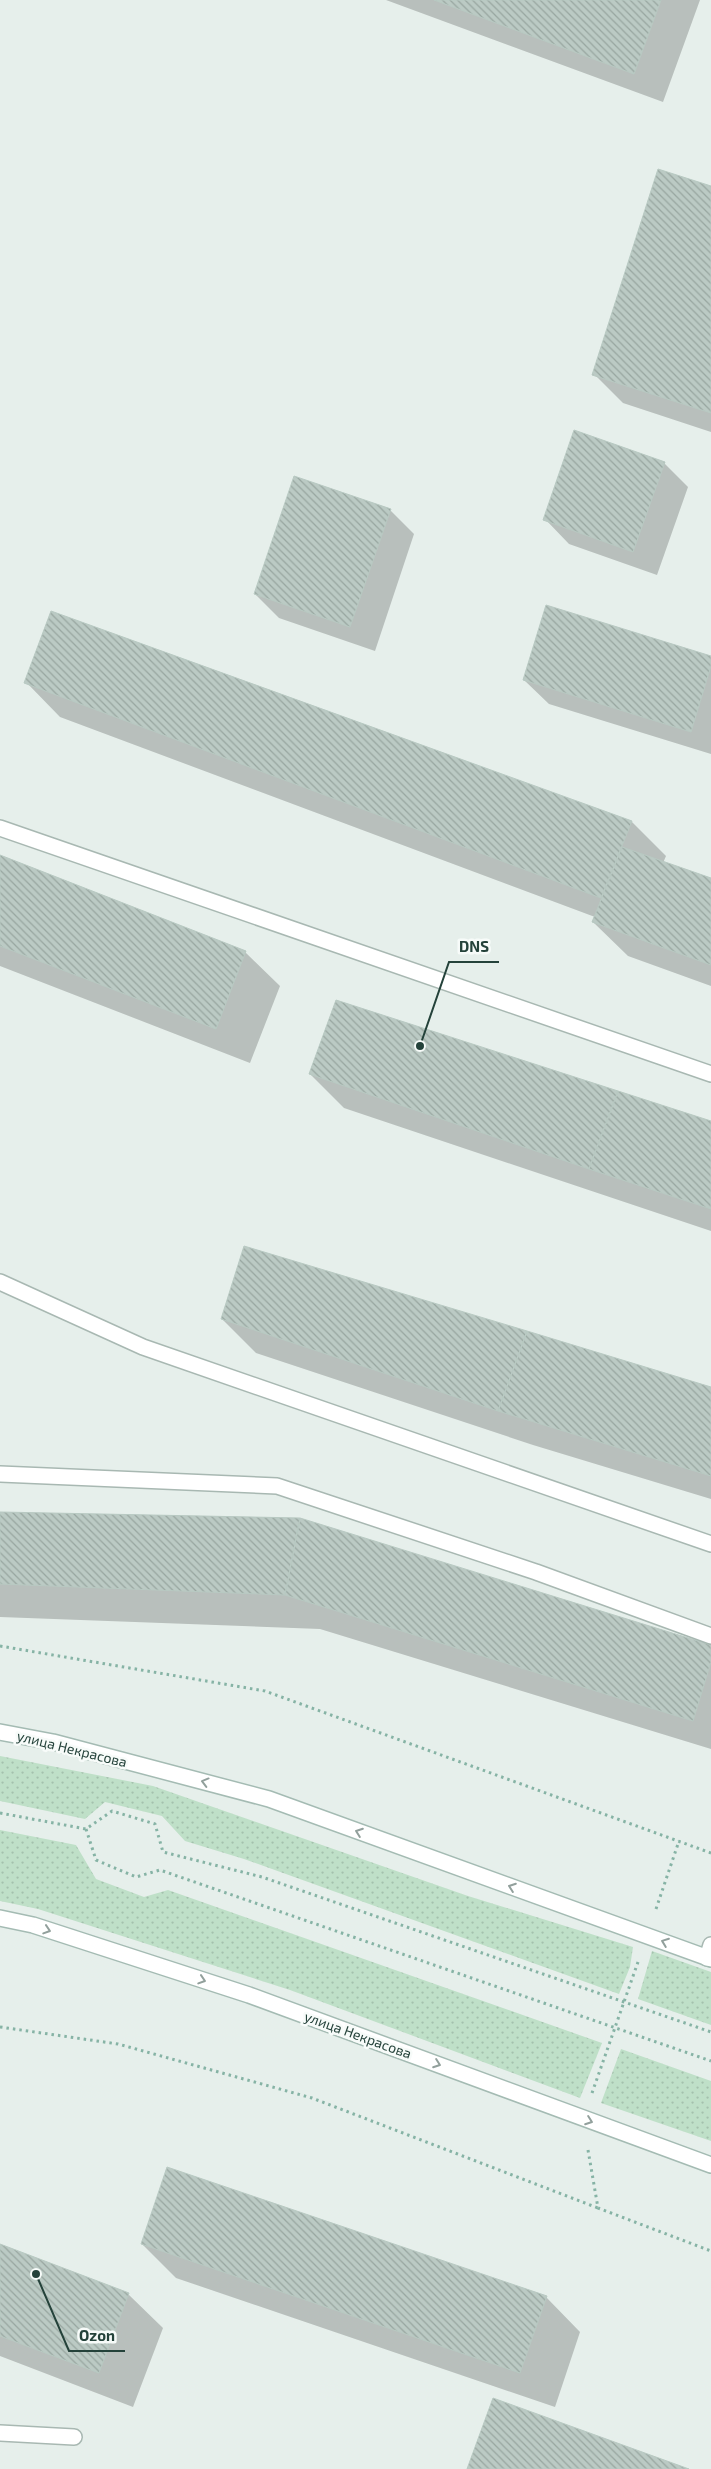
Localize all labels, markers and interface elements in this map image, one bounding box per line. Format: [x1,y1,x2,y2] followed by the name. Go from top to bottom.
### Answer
[449,932,499,962] callout: DNS
[459,937,489,955] text: DNS
[15,1727,129,1770] street label: улица Некрасова
[201,1778,209,1788] one-way arrow
[356,1828,364,1838] one-way arrow
[509,1883,517,1893] one-way arrow
[43,1924,51,1934] one-way arrow
[662,1938,670,1948] one-way arrow
[197,1974,206,1984] one-way arrow
[302,2007,414,2062] street label: улица Некрасова
[432,2058,441,2069] one-way arrow
[585,2115,593,2125] one-way arrow
[69,2321,125,2351] callout: Ozon
[79,2326,115,2344] text: Ozon

